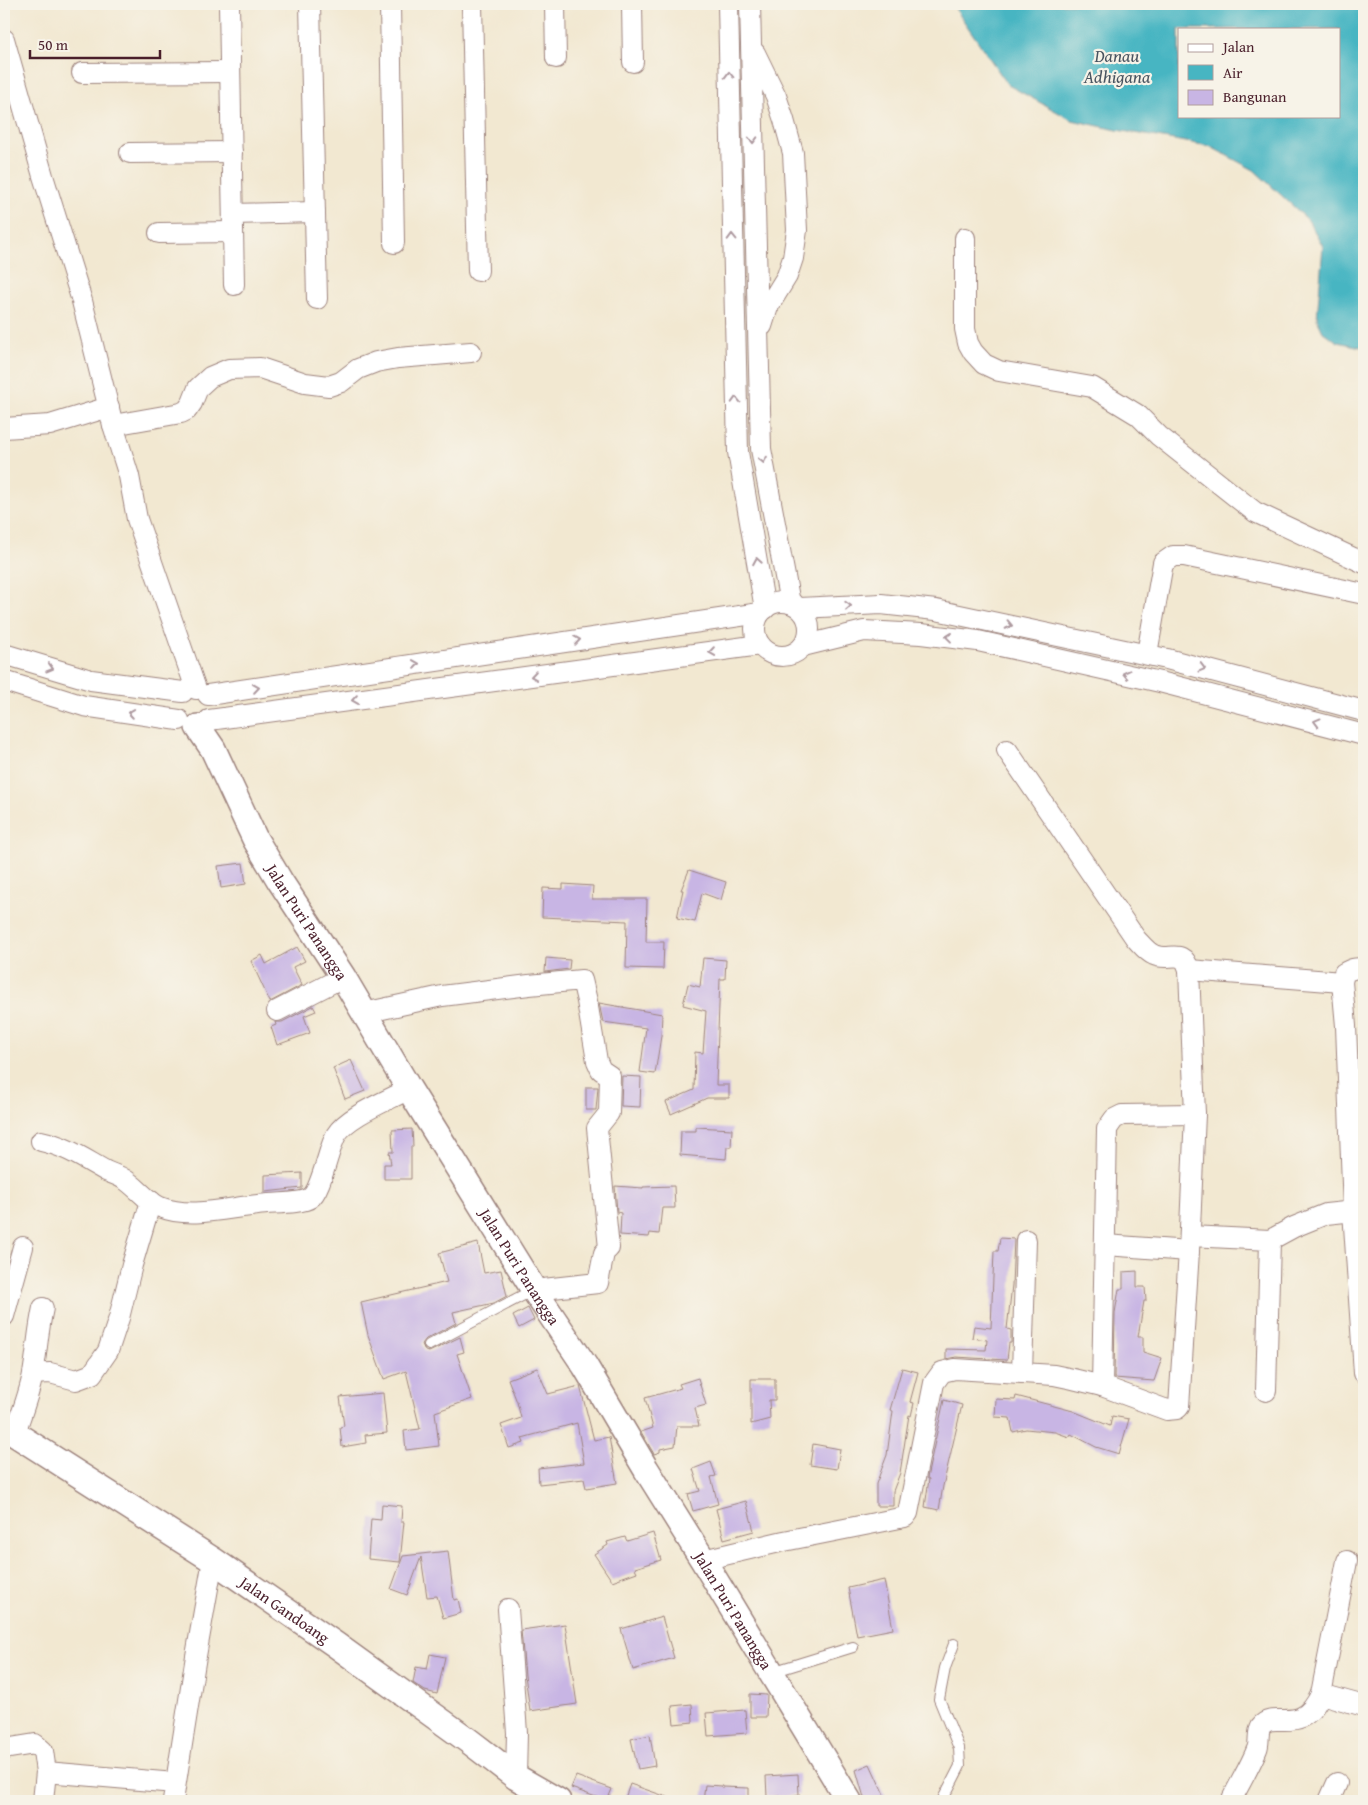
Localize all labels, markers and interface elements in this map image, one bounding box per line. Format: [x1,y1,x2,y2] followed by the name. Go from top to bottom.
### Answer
[30,28,160,60] scale bar
[1178,28,1340,118] legend
[38,34,69,55] text: 50 m
[1221,36,1255,57] text: Jalan
[1083,42,1151,90] water label: Danau Adhigana
[1223,62,1243,83] text: Air
[724,71,734,78] one-way arrow
[1223,86,1287,107] text: Bangunan
[748,136,759,144] one-way arrow
[727,233,738,241] one-way arrow
[731,396,741,404] one-way arrow
[757,456,767,465] one-way arrow
[752,556,762,565] one-way arrow
[845,601,853,611] one-way arrow
[1004,619,1013,630] one-way arrow
[945,632,953,643] one-way arrow
[574,635,582,646] one-way arrow
[708,646,716,657] one-way arrow
[413,659,421,670] one-way arrow
[46,662,54,672] one-way arrow
[1197,662,1206,673] one-way arrow
[1121,669,1130,680] one-way arrow
[529,670,537,681] one-way arrow
[252,683,260,694] one-way arrow
[351,694,359,705] one-way arrow
[127,708,135,719] one-way arrow
[1314,718,1322,728] one-way arrow
[259,858,354,985] street label: Jalan Puri Panangga
[473,1202,566,1330] street label: Jalan Puri Panangga
[687,1545,779,1675] street label: Jalan Puri Panangga
[233,1569,335,1649] street label: Jalan Gandoang

